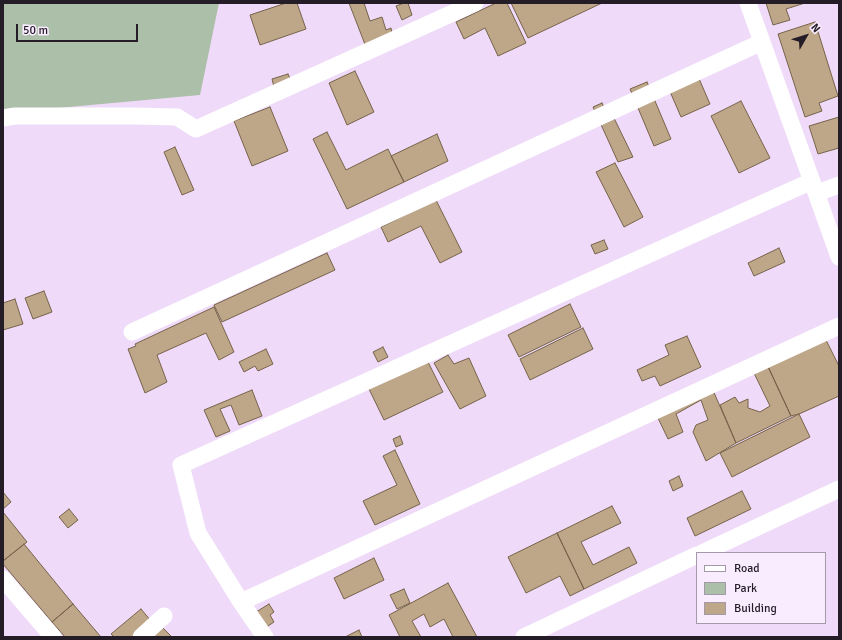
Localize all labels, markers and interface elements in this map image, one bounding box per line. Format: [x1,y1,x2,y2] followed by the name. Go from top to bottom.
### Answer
[18,16,140,42] scale bar
[786,16,826,56] north arrow
[808,21,823,35] text: N
[23,23,48,38] text: 50 m
[696,552,826,624] legend
[734,561,760,576] text: Road
[734,581,757,596] text: Park
[734,601,777,616] text: Building

